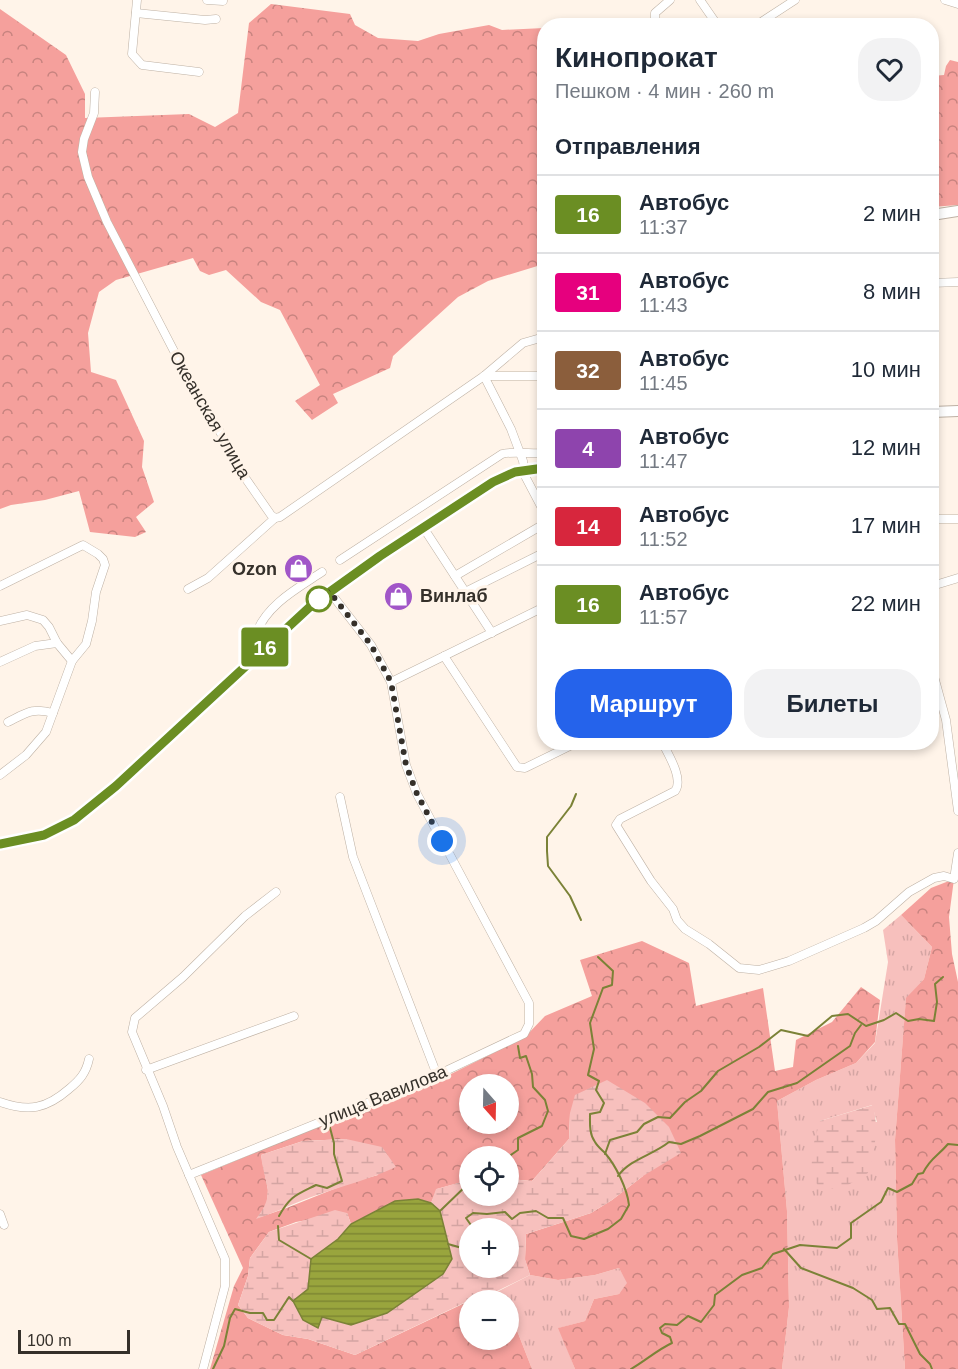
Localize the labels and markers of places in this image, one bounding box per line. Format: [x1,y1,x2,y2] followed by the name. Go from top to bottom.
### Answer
[282,553,314,585] shop icon: Ozon
[232,559,277,579] place label: Ozon
[383,580,415,612] shop icon: Винлаб
[306,586,332,612] unlabelled marker
[420,586,488,606] place label: Винлаб

